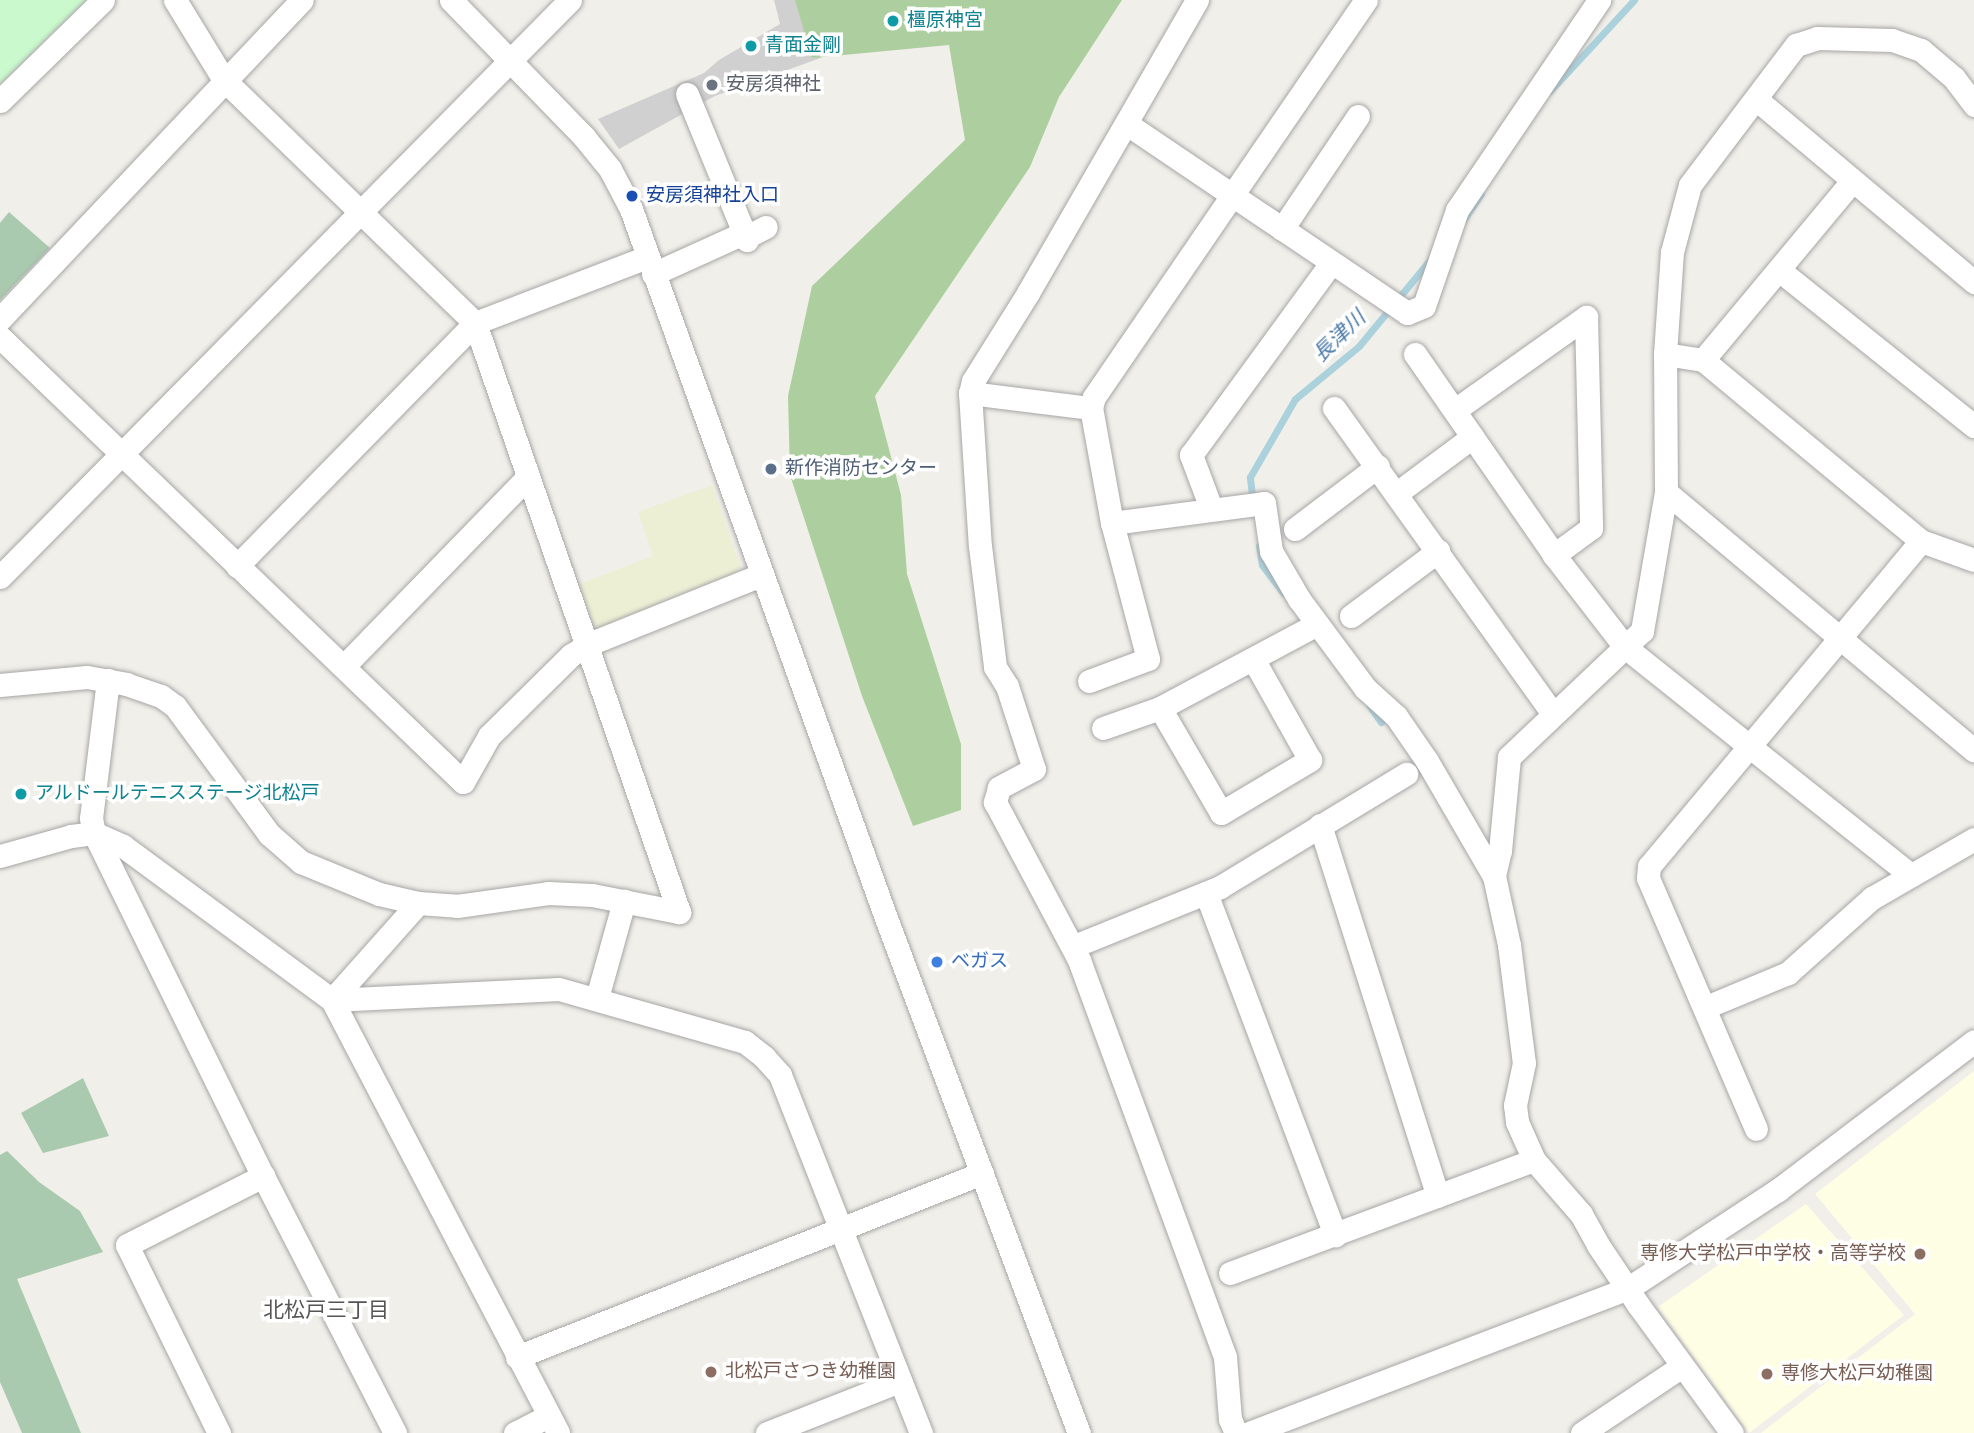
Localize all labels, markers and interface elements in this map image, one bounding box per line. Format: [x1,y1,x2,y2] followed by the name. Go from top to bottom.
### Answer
[907,10,983,32] place label: 橿原神宮
[885,13,901,29] marker: 橿原神宮
[765,35,841,57] place label: 青面金剛
[743,38,759,54] marker: 青面金剛
[726,74,821,96] place label: 安房須神社
[704,77,720,93] marker: 安房須神社
[646,185,779,207] place label: 安房須神社入口
[624,188,640,204] marker: 安房須神社入口
[1308,305,1370,367] water label: 長津川
[785,458,937,480] place label: 新作消防センター
[763,461,779,477] marker: 新作消防センター
[35,783,320,805] place label: アルドールテニスステージ北松戸
[13,786,29,802] marker: アルドールテニスステージ北松戸
[951,951,1008,973] place label: ベガス
[929,954,945,970] marker: ベガス
[1640,1243,1906,1265] place label: 専修大学松戸中学校・高等学校
[1912,1246,1928,1262] marker: 専修大学松戸中学校・高等学校
[263,1297,389,1323] district label: 北松戸三丁目
[725,1361,896,1383] place label: 北松戸さつき幼稚園
[1781,1363,1933,1385] place label: 専修大松戸幼稚園
[703,1364,719,1380] marker: 北松戸さつき幼稚園
[1759,1366,1775,1382] marker: 専修大松戸幼稚園

